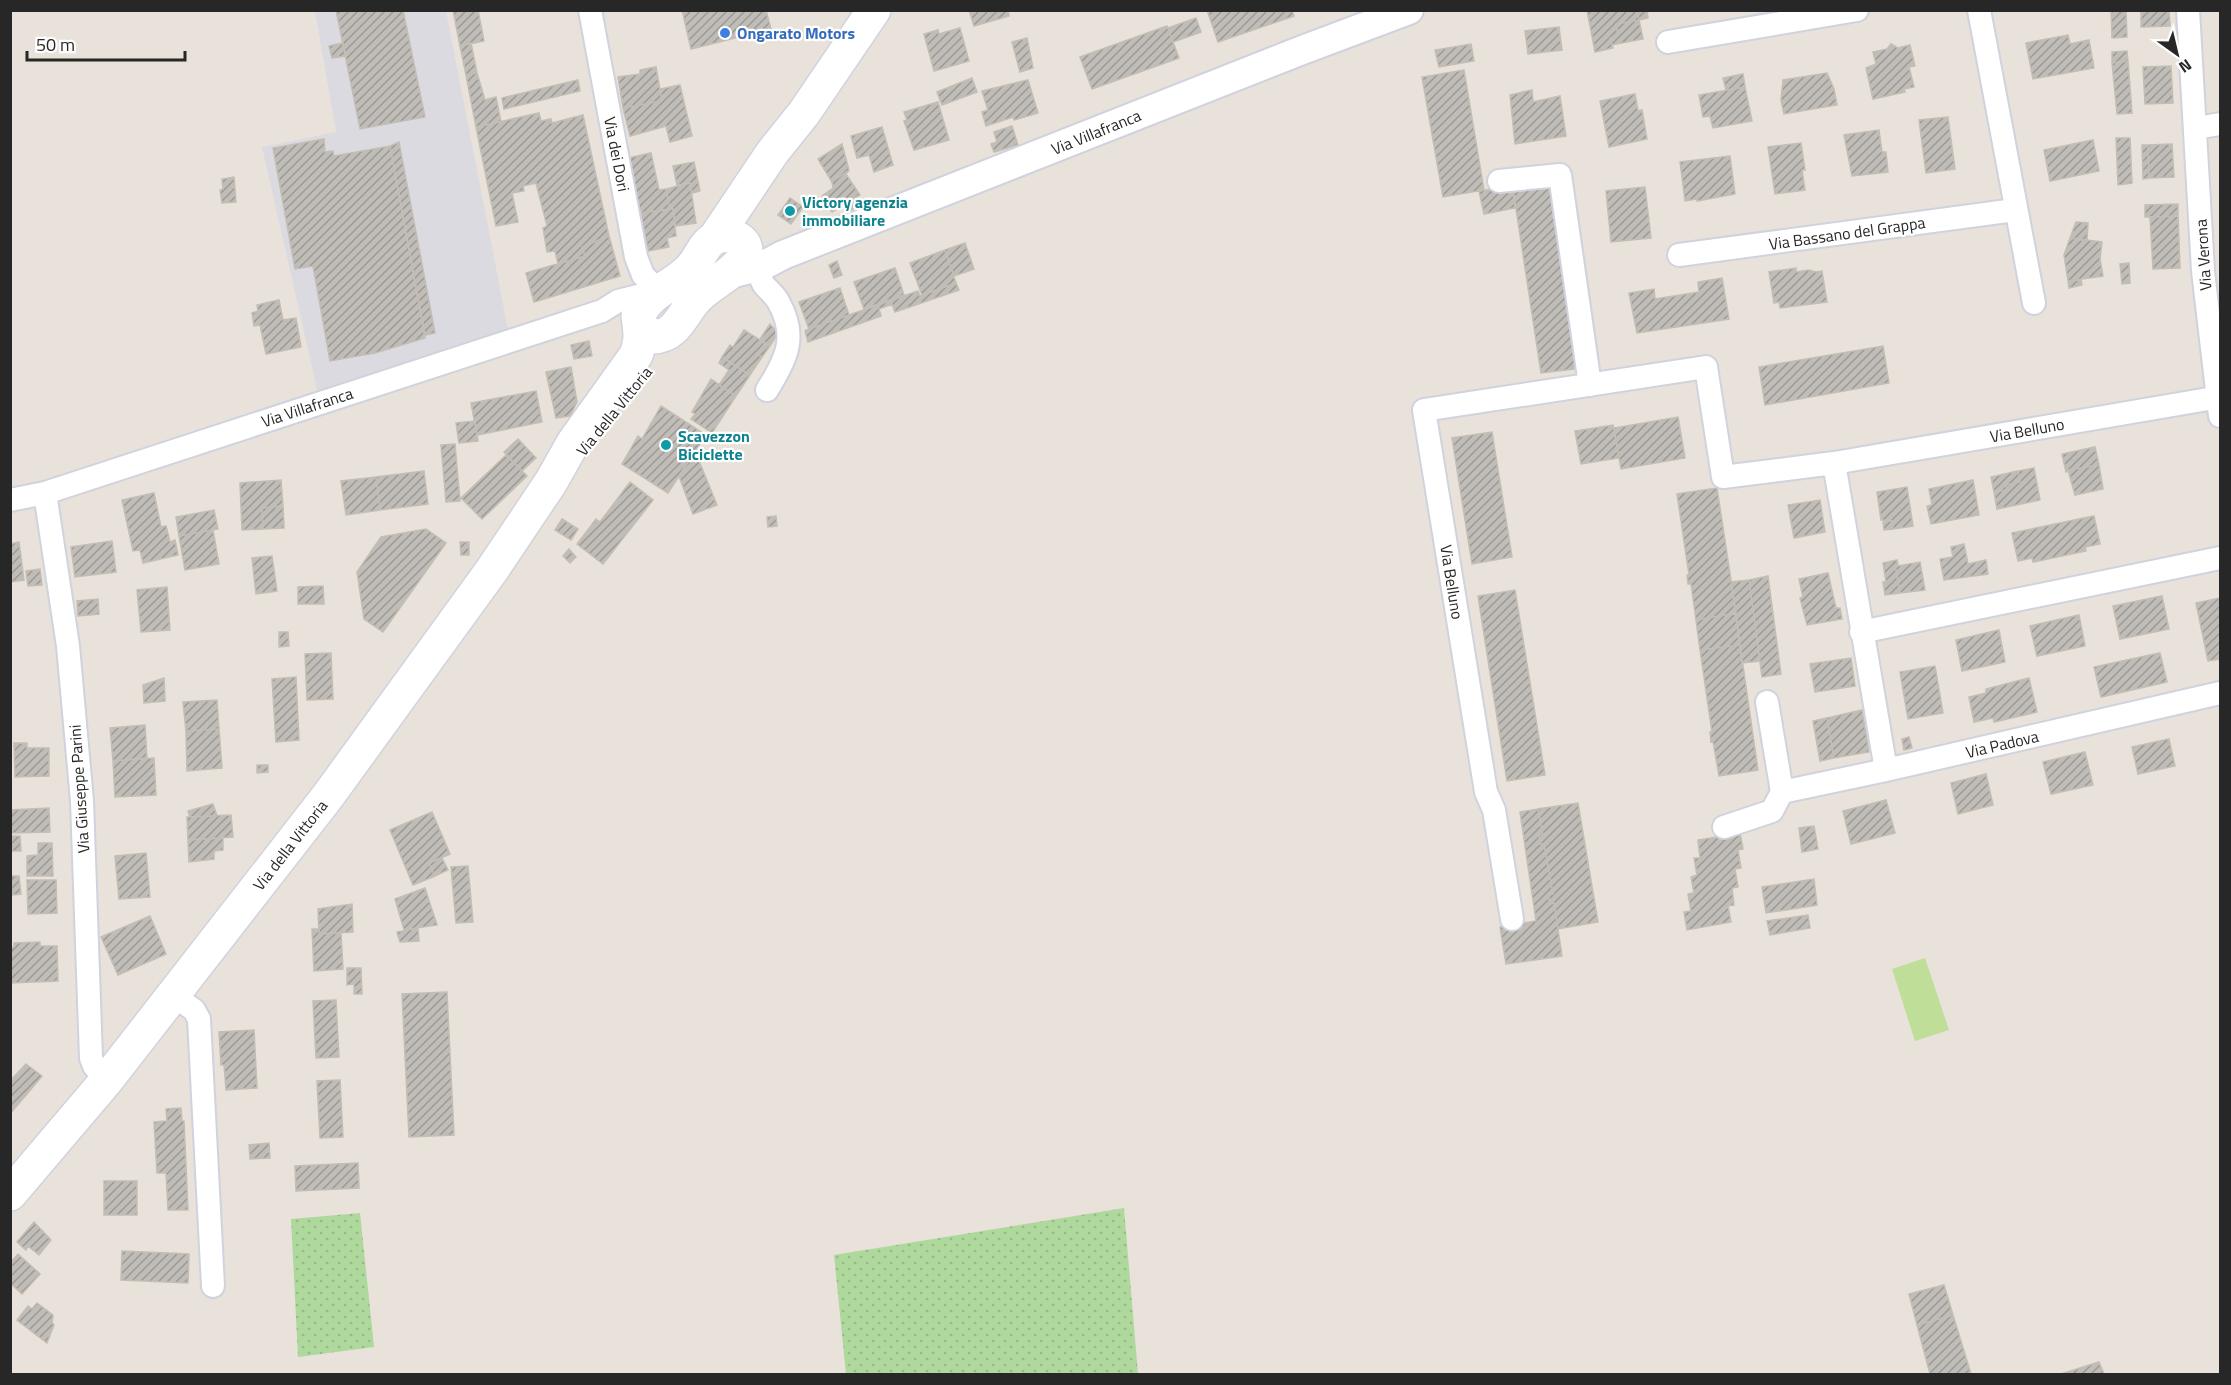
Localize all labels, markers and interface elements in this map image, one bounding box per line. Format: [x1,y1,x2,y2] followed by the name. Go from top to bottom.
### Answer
[737,21,855,45] place label: Ongarato Motors
[27,24,184,62] scale bar
[2147,24,2207,84] north arrow
[718,26,732,40] marker: Ongarato Motors
[36,31,75,58] text: 50 m
[2174,53,2197,79] text: N
[1047,103,1145,161] street label: Via Villafranca
[598,115,636,193] street label: Via dei Dori
[802,190,908,232] place label: Victory agenzia immobiliare
[783,204,797,218] marker: Victory agenzia immobiliare
[1767,210,1927,256] street label: Via Bassano del Grappa
[2189,218,2217,292] street label: Via Verona
[570,361,658,461] street label: Via della Vittoria
[258,381,356,433] street label: Via Villafranca
[1988,412,2066,448] street label: Via Belluno
[678,424,750,466] place label: Scavezzon Biciclette
[659,438,673,452] marker: Scavezzon Biciclette
[1434,543,1470,621] street label: Via Belluno
[63,724,95,854] street label: Via Giuseppe Parini
[1963,724,2041,764] street label: Via Padova
[247,795,333,895] street label: Via della Vittoria

